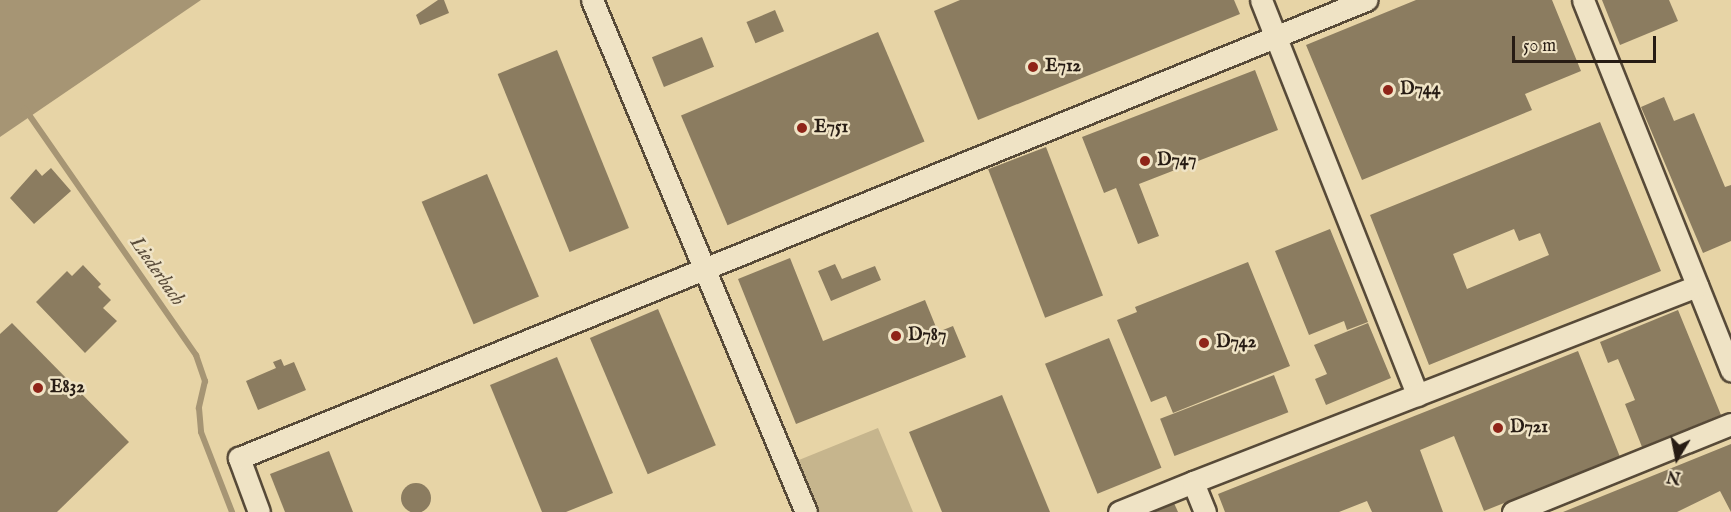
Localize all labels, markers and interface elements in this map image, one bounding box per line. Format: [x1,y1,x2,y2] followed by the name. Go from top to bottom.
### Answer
[1515,24,1659,62] scale bar
[1523,35,1556,58] text: 50 m
[1045,56,1081,78] place label: E712
[1026,60,1040,74] marker: E712
[1400,79,1440,101] place label: D744
[1381,83,1395,97] marker: D744
[814,117,848,139] place label: E751
[795,121,809,135] marker: E751
[1157,150,1197,172] place label: D747
[1138,154,1152,168] marker: D747
[124,232,190,310] water label: Liederbach
[908,325,946,347] place label: D787
[889,329,903,343] marker: D787
[1216,332,1256,354] place label: D742
[1197,336,1211,350] marker: D742
[50,377,85,399] place label: E832
[31,381,45,395] marker: E832
[1510,417,1548,439] place label: D721
[1491,421,1505,435] marker: D721
[1647,428,1707,488] north arrow
[1665,465,1682,487] text: N

